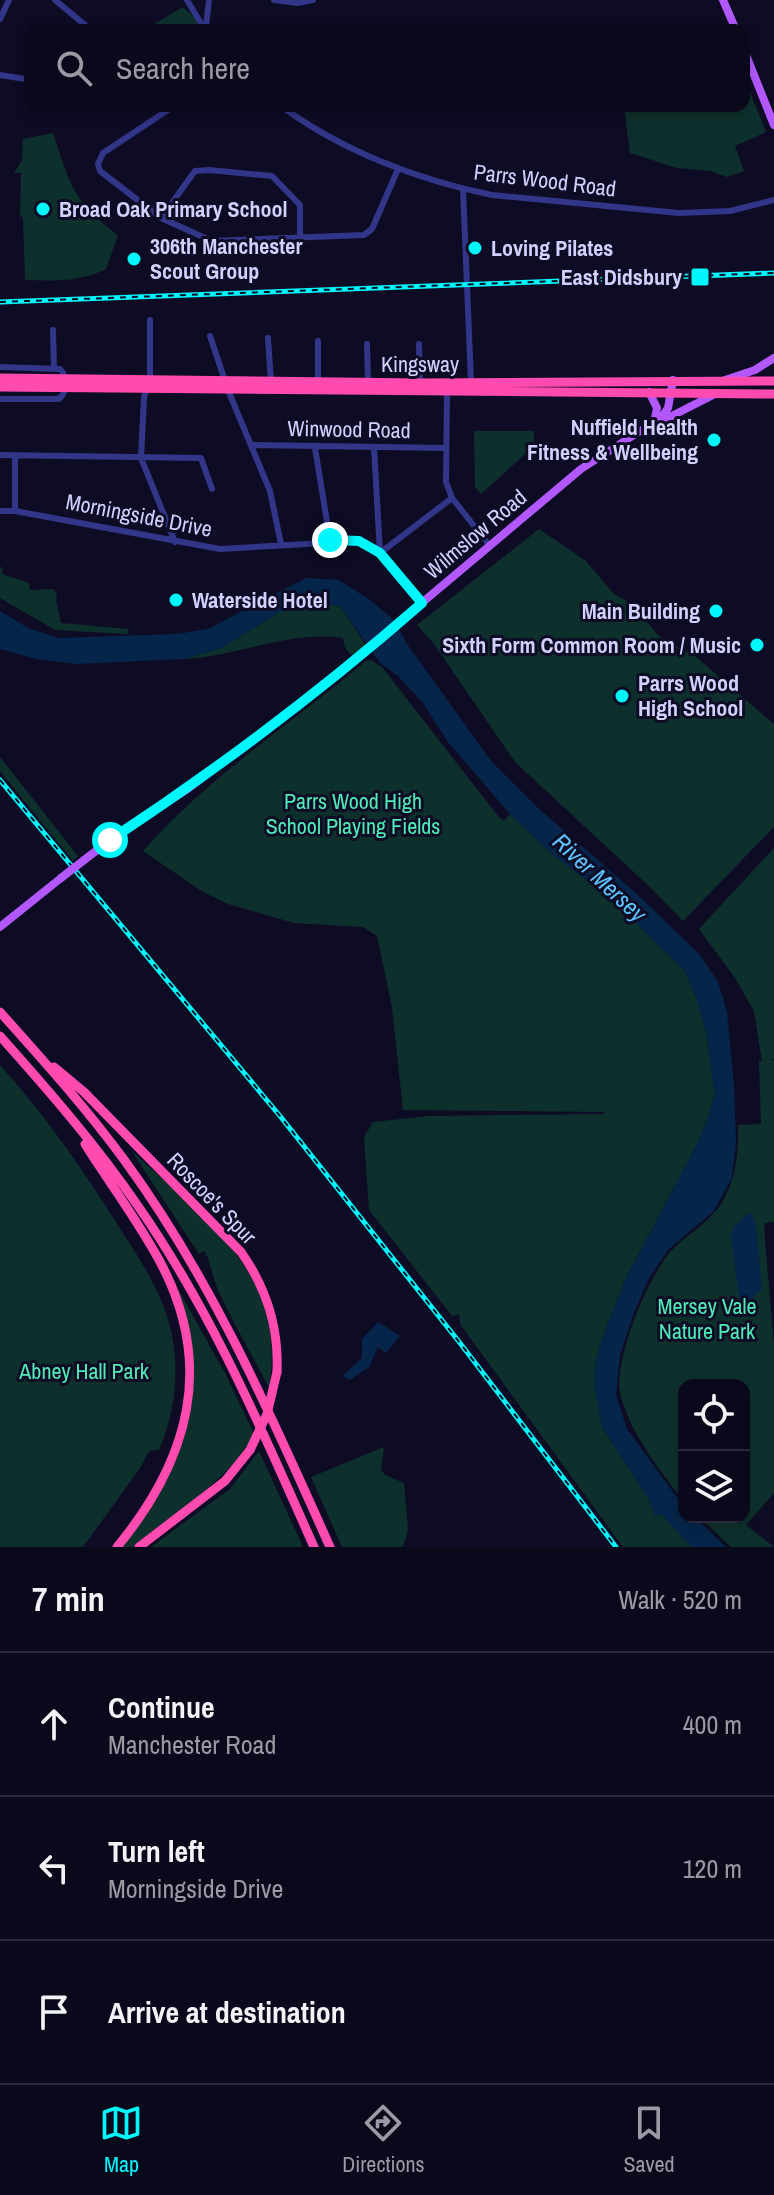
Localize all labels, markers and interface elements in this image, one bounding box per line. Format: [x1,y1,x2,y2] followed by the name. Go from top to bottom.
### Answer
[24,24,750,112] search box
[52,46,96,90] icon: search
[116,48,250,88] text: Search here
[472,156,618,204] street label: Parrs Wood Road
[59,194,288,224] place label: Broad Oak Primary School
[34,200,52,218] marker: Broad Oak Primary School
[150,231,302,286] place label: 306th Manchester Scout Group
[491,233,613,263] place label: Loving Pilates
[466,239,484,257] marker: Loving Pilates
[125,250,143,268] marker: 306th Manchester Scout Group
[561,262,682,292] place label: East Didsbury
[689,266,711,288] marker: East Didsbury
[381,349,459,379] street label: Kingsway
[527,412,698,467] place label: Nuffield Health Fitness & Wellbeing
[287,413,411,445] street label: Winwood Road
[705,431,723,449] marker: Nuffield Health Fitness & Wellbeing
[417,482,533,586] street label: Wilmslow Road
[63,486,215,544] street label: Morningside Drive
[312,522,348,558] route end
[192,585,328,615] place label: Waterside Hotel
[167,591,185,609] marker: Waterside Hotel
[582,596,700,626] place label: Main Building
[707,602,725,620] marker: Main Building
[442,630,741,660] place label: Sixth Form Common Room / Music
[748,636,766,654] marker: Sixth Form Common Room / Music
[638,668,743,723] place label: Parrs Wood High School
[613,687,631,705] marker: Parrs Wood High School
[266,786,440,841] park label: Parrs Wood High School Playing Fields
[92,822,128,858] route start
[546,825,655,929] water label: River Mersey
[161,1146,263,1250] street label: Roscoe's Spur
[658,1291,756,1346] park label: Mersey Vale Nature Park
[18,1356,150,1386] park label: Abney Hall Park
[678,1379,750,1523] map controls
[678,1379,750,1451] button: locate
[678,1451,750,1523] button: layers
[32,1576,105,1622] text: 7 min
[618,1582,742,1617] text: Walk · 520 m
[108,1687,215,1727] text: Continue
[32,1702,76,1746] icon: ahead
[683,1707,742,1742] text: 400 m
[108,1727,276,1762] text: Manchester Road
[108,1831,205,1871] text: Turn left
[32,1846,76,1890] icon: left
[683,1851,742,1886] text: 120 m
[108,1871,283,1906] text: Morningside Drive
[32,1990,76,2034] icon: arrive
[108,1992,346,2032] text: Arrive at destination
[99,2101,143,2179] tab: Map
[342,2101,425,2179] tab: Directions
[623,2101,675,2179] tab: Saved

